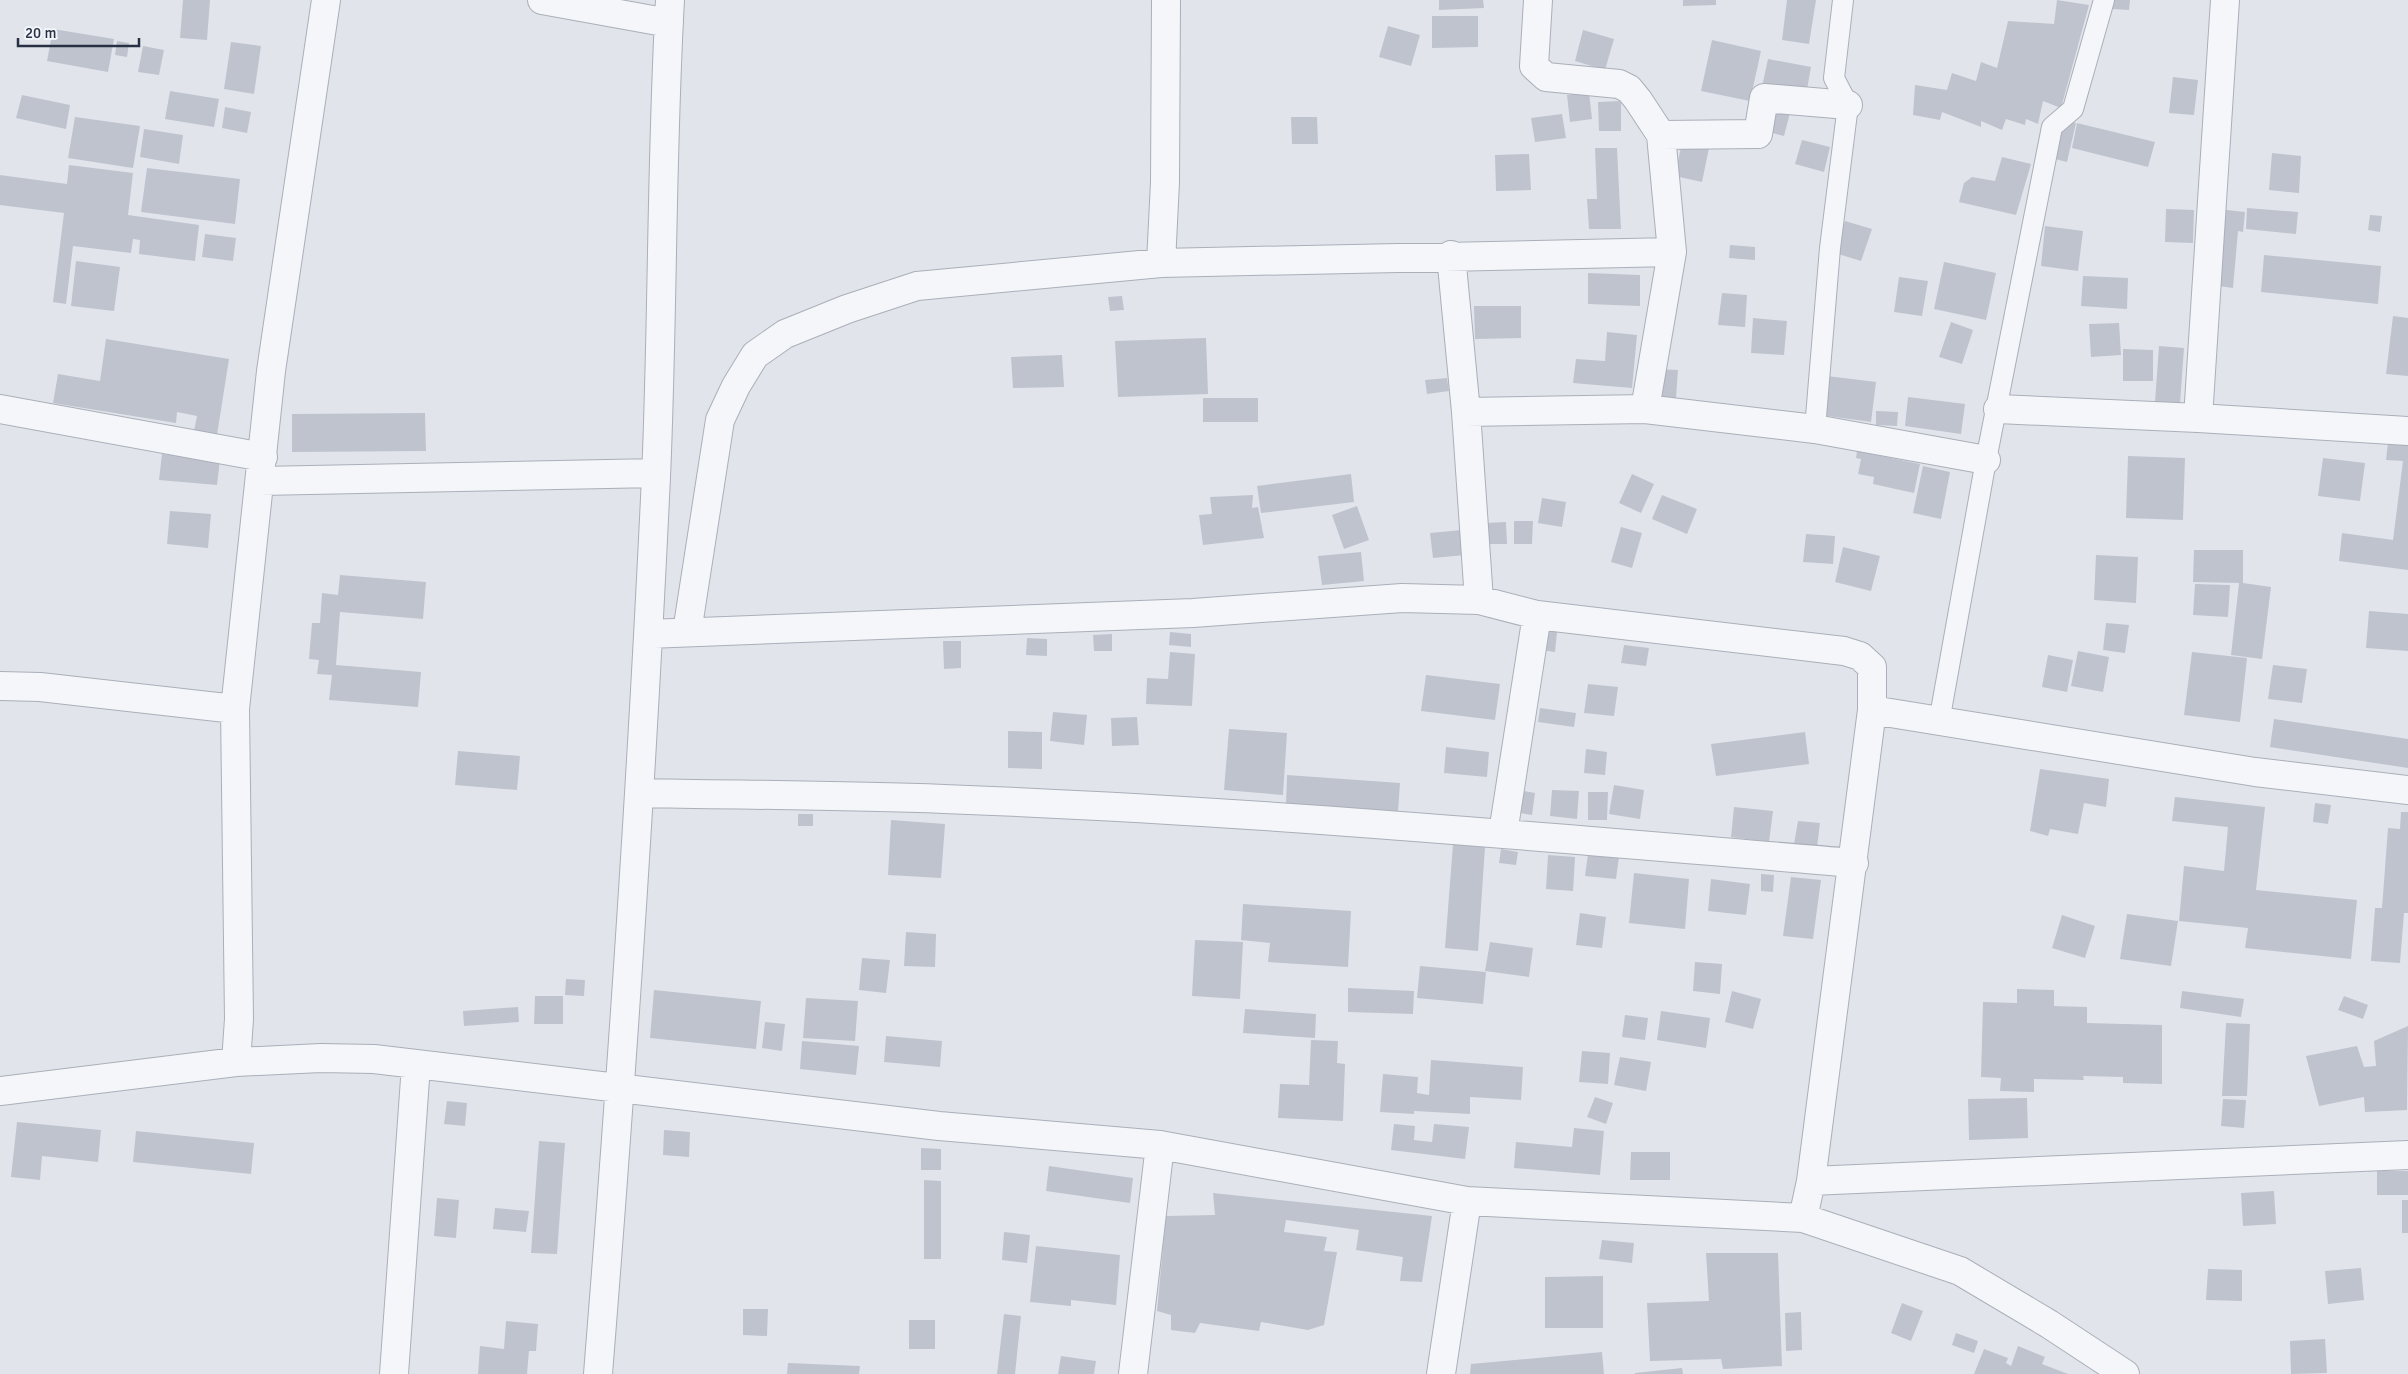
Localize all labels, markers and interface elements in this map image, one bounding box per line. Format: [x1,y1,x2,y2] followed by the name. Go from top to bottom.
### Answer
[18,15,139,47] scale bar
[25,24,56,42] text: 20 m

